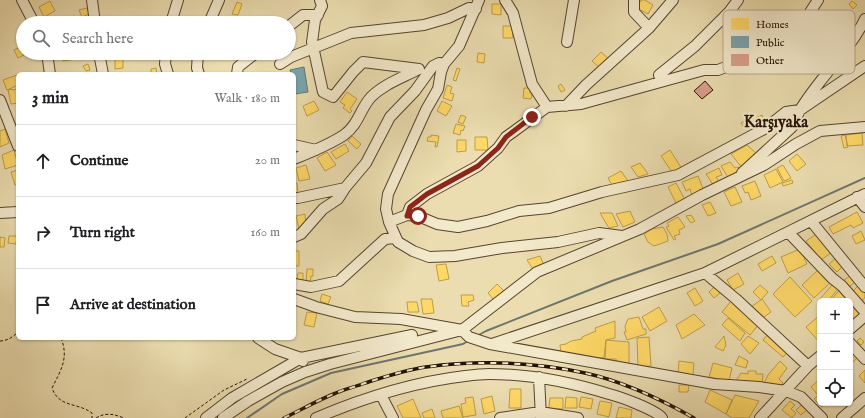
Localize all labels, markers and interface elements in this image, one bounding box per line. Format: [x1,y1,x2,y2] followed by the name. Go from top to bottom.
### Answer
[723,10,855,74] legend
[16,16,296,60] search box
[756,18,789,32] text: Homes
[30,27,52,49] icon: search
[62,29,133,48] text: Search here
[756,36,785,50] text: Public
[756,54,784,68] text: Other
[32,88,69,109] text: 3 min
[215,90,280,107] text: Walk · 180 m
[523,108,541,126] route end
[744,113,809,133] district label: Karşıyaka
[32,150,54,172] icon: ahead
[70,151,128,170] text: Continue
[255,152,280,169] text: 20 m
[409,207,427,225] route start
[32,222,54,244] icon: right
[70,223,135,242] text: Turn right
[250,224,280,241] text: 160 m
[32,294,54,316] icon: arrive
[70,295,196,314] text: Arrive at destination
[817,298,853,406] map controls
[817,298,853,334] button: +
[817,334,853,370] button: −
[817,370,853,406] button: locate

